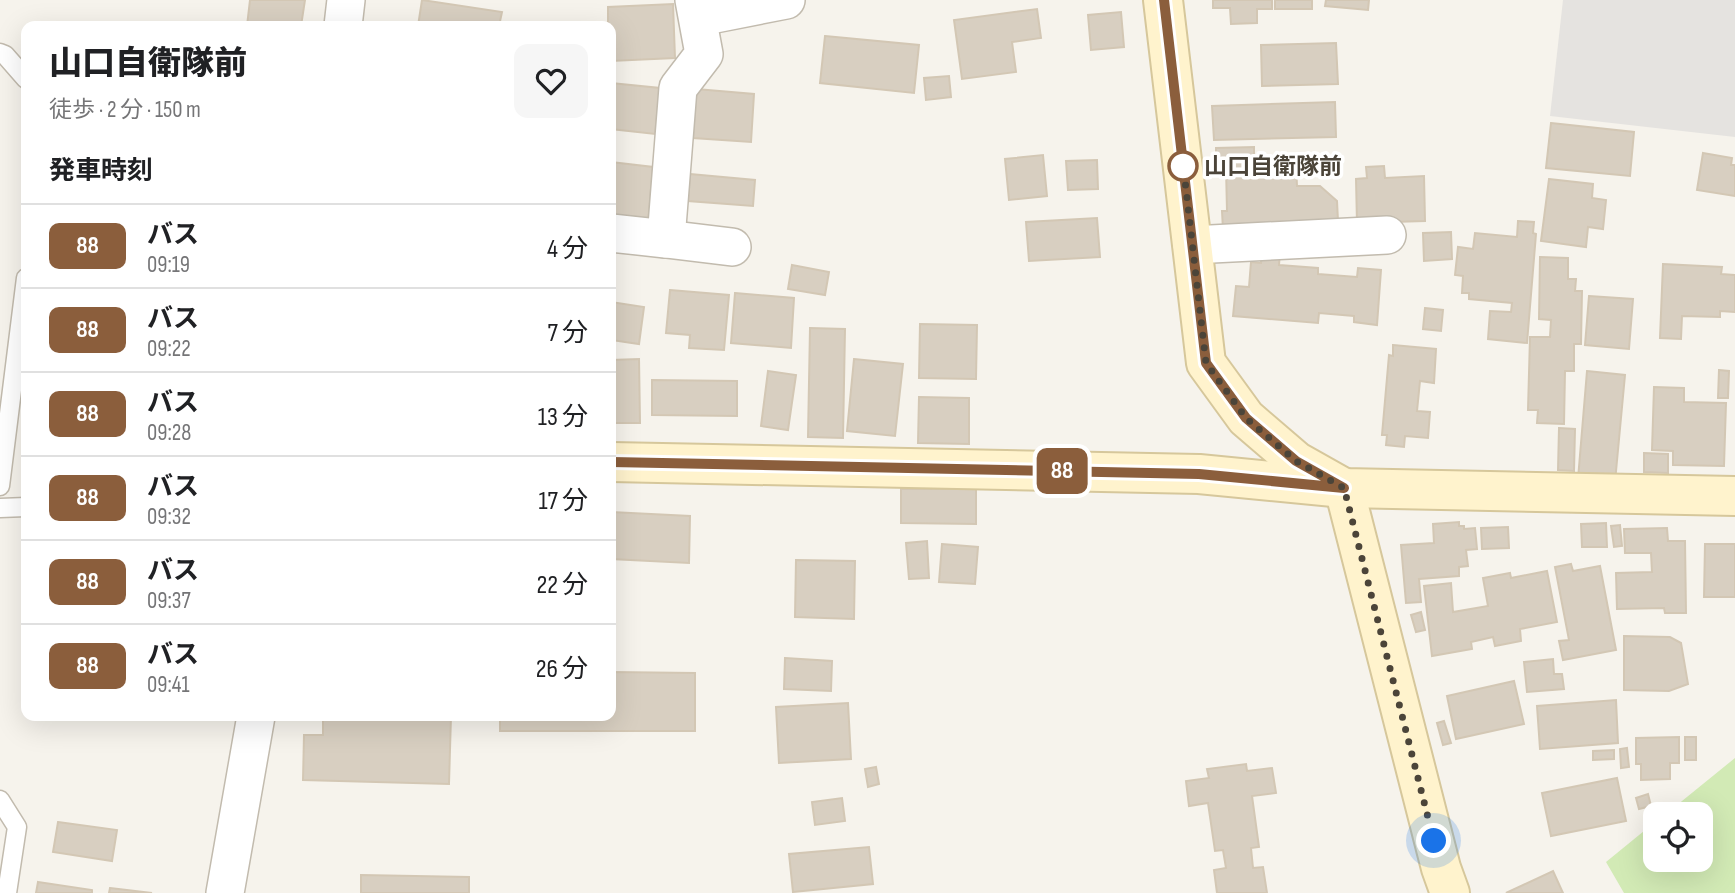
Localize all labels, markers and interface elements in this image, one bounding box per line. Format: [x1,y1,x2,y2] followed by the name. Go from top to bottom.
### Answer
[49,44,247,84] text: 山口自衛隊前
[514,44,588,118] button: heart
[49,96,201,124] text: 徒歩 · 2 分 · 150 m
[1168,151,1198,181] marker: 山口自衛隊前
[1204,153,1342,181] place label: 山口自衛隊前
[49,156,153,187] text: 発車時刻
[147,220,199,251] text: バス
[76,231,99,260] text: 88
[547,234,588,265] text: 4 分
[147,251,190,279] text: 09:19
[147,304,199,335] text: バス
[76,315,99,344] text: 88
[547,318,588,349] text: 7 分
[147,335,191,363] text: 09:22
[147,388,199,419] text: バス
[76,399,99,428] text: 88
[538,402,588,433] text: 13 分
[147,419,191,447] text: 09:28
[1030,448,1094,494] line badge: 88
[1051,456,1073,485] text: 88
[147,472,199,503] text: バス
[76,483,99,512] text: 88
[538,486,588,517] text: 17 分
[147,503,191,531] text: 09:32
[147,556,199,587] text: バス
[76,567,99,596] text: 88
[536,570,588,601] text: 22 分
[147,587,191,615] text: 09:37
[147,640,199,671] text: バス
[76,651,99,680] text: 88
[536,654,588,685] text: 26 分
[147,671,190,699] text: 09:41
[1643,802,1713,872] map controls
[1643,802,1713,872] button: locate
[1416,823,1451,858] your location

